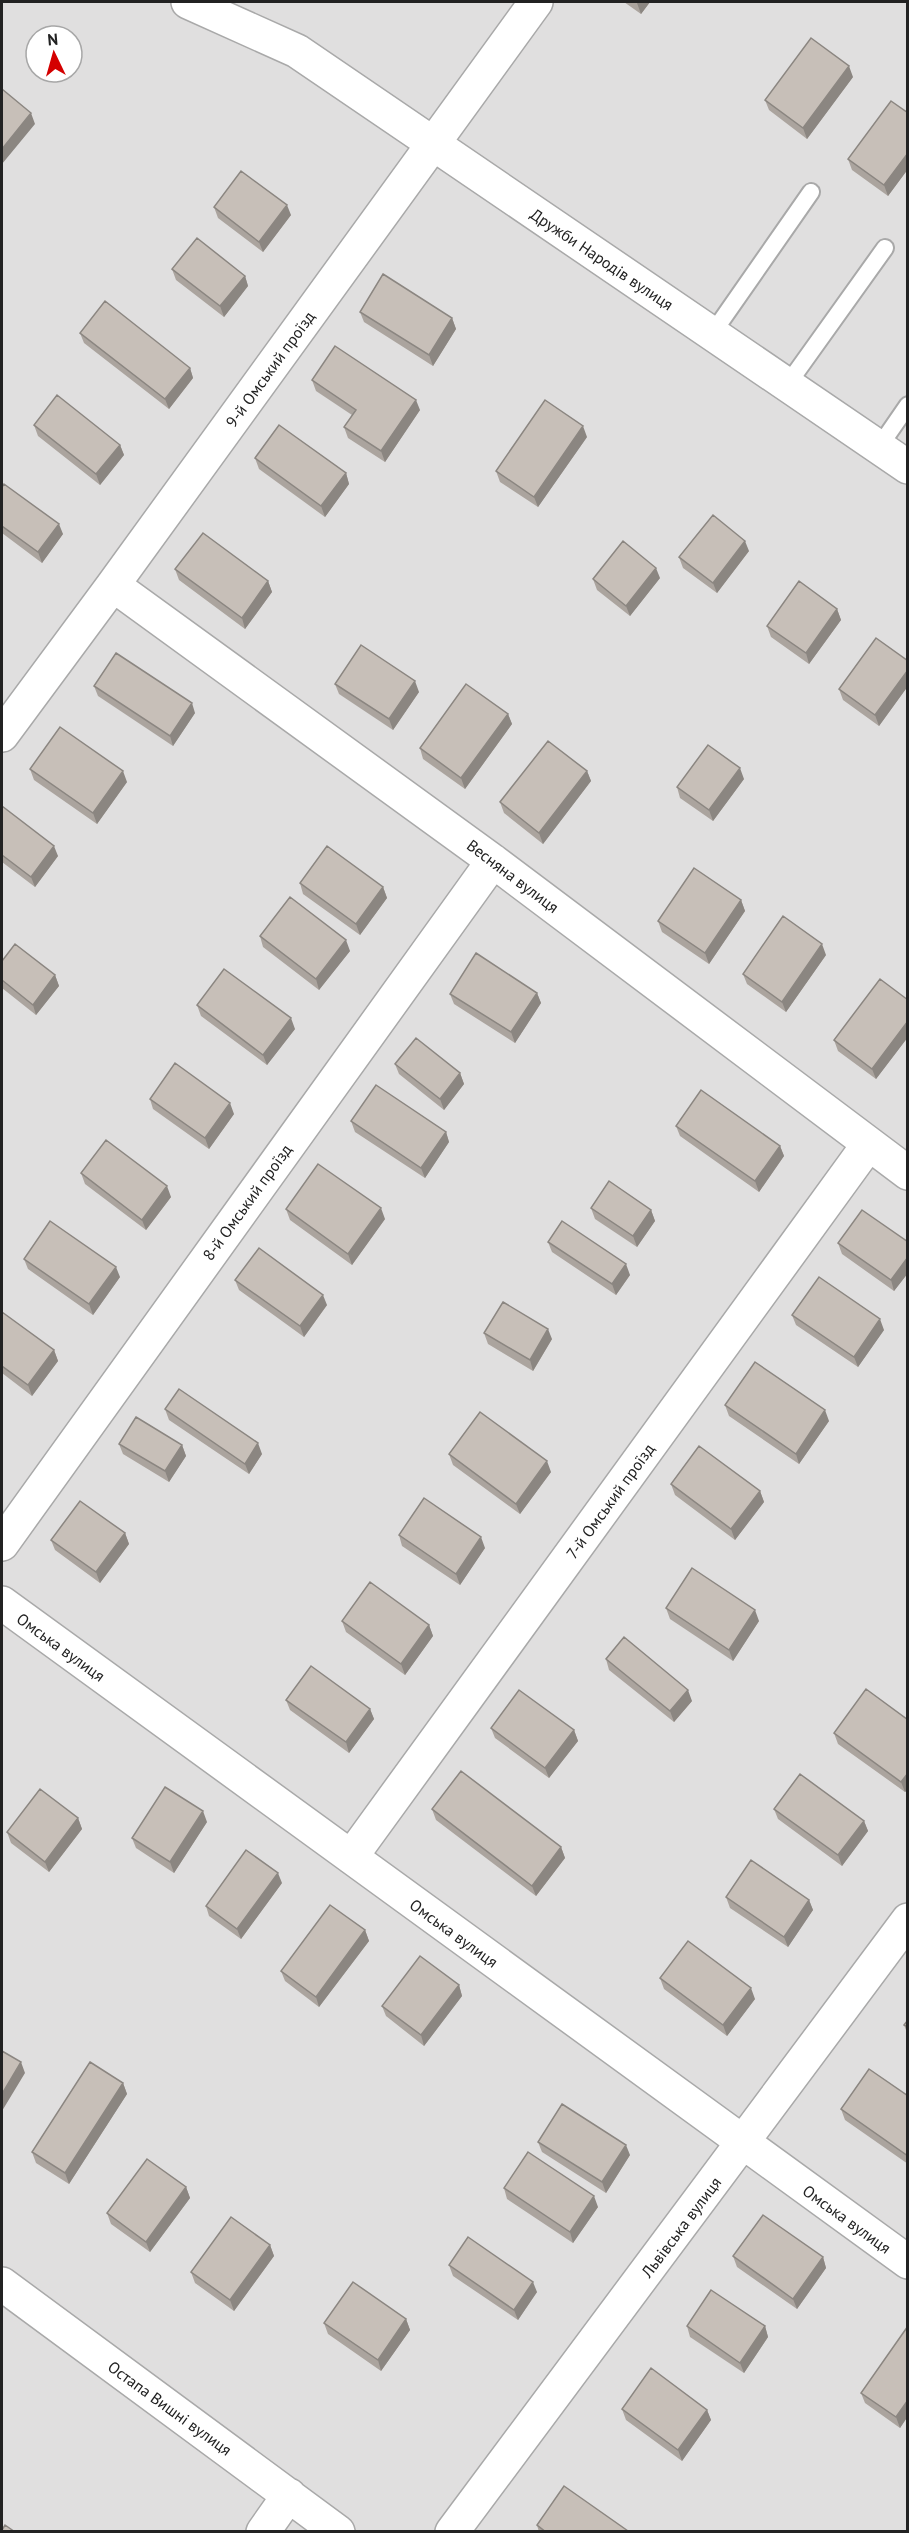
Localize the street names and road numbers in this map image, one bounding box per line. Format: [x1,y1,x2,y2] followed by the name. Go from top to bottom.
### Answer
[527,204,677,314] street label: Дружби Народів вулиця
[221,307,319,431] street label: 9-й Омський проїзд
[463,835,563,917] street label: Весняна вулиця
[198,1140,296,1264] street label: 8-й Омський проїзд
[561,1439,659,1563] street label: 7-й Омський проїзд
[13,1608,109,1686] street label: Омська вулиця
[406,1894,502,1972] street label: Омська вулиця
[636,2173,725,2282] street label: Львівська вулиця
[799,2180,895,2258] street label: Омська вулиця
[104,2356,236,2460] street label: Остапа Вишні вулиця

